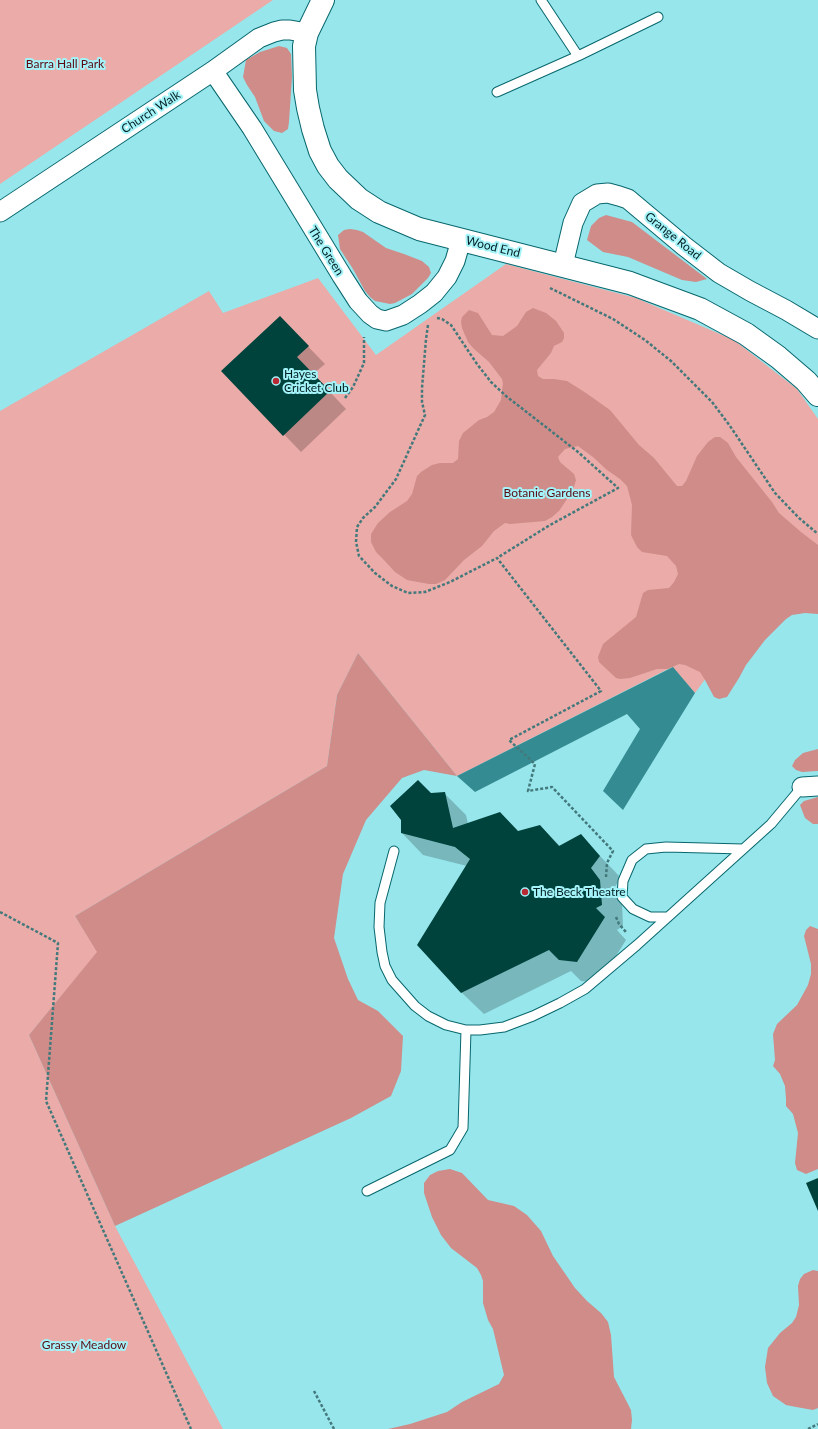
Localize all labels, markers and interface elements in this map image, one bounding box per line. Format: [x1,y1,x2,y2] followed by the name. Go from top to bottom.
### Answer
[26,57,104,71] park label: Barra Hall Park
[119,88,183,136] street label: Church Walk
[642,209,704,263] street label: Grange Road
[305,224,347,278] street label: The Green
[464,233,522,261] street label: Wood End
[284,367,349,395] place label: Hayes Cricket Club
[271,376,281,386] marker: Hayes Cricket Club
[504,486,590,500] park label: Botanic Gardens
[533,885,626,899] place label: The Beck Theatre
[520,887,530,897] marker: The Beck Theatre
[42,1338,126,1352] park label: Grassy Meadow

